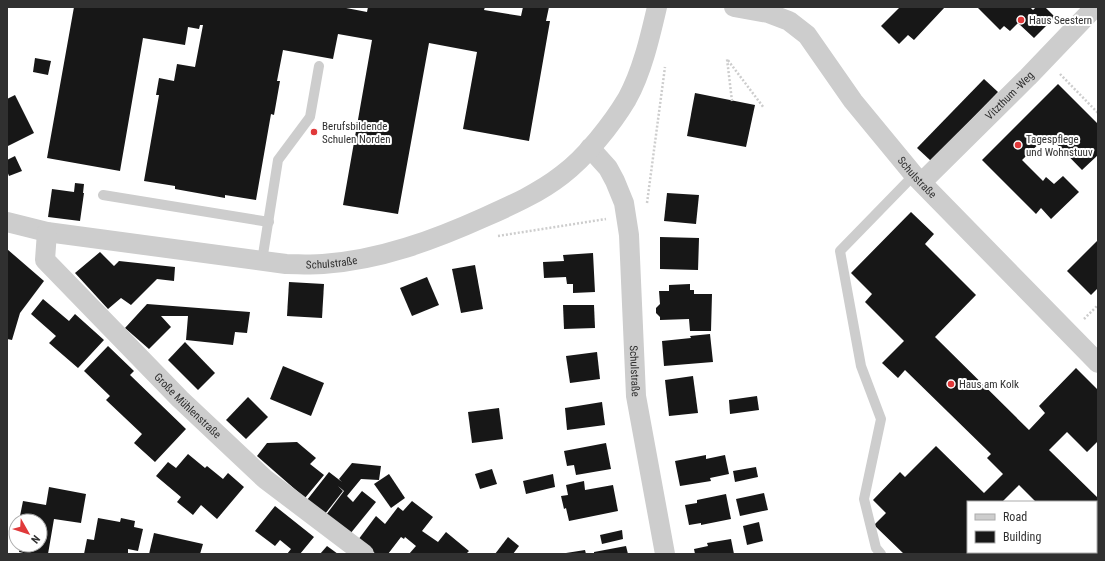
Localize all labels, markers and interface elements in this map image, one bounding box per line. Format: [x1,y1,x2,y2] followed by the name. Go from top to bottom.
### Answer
[1029,14,1092,27] place label: Haus Seestern
[1016,15,1026,25] marker: Haus Seestern
[983,69,1037,123] street label: Vitzthum -Weg
[322,120,390,146] place label: Berufsbildende Schulen Norden
[309,127,319,137] marker: Berufsbildende Schulen Norden
[1026,133,1093,159] place label: Tagespflege und Wohnstuuv
[1013,140,1023,150] marker: Tagespflege und Wohnstuuv
[895,154,939,201] street label: Schulstraße
[306,254,358,271] street label: Schulstraße
[627,345,642,397] street label: Schulstraße
[151,370,224,441] street label: Große Mühlenstraße
[959,378,1019,391] place label: Haus am Kolk
[946,379,956,389] marker: Haus am Kolk
[967,501,1097,553] legend
[1003,510,1027,524] text: Road
[8,513,48,553] north arrow
[1003,530,1041,544] text: Building
[28,532,43,546] text: N

